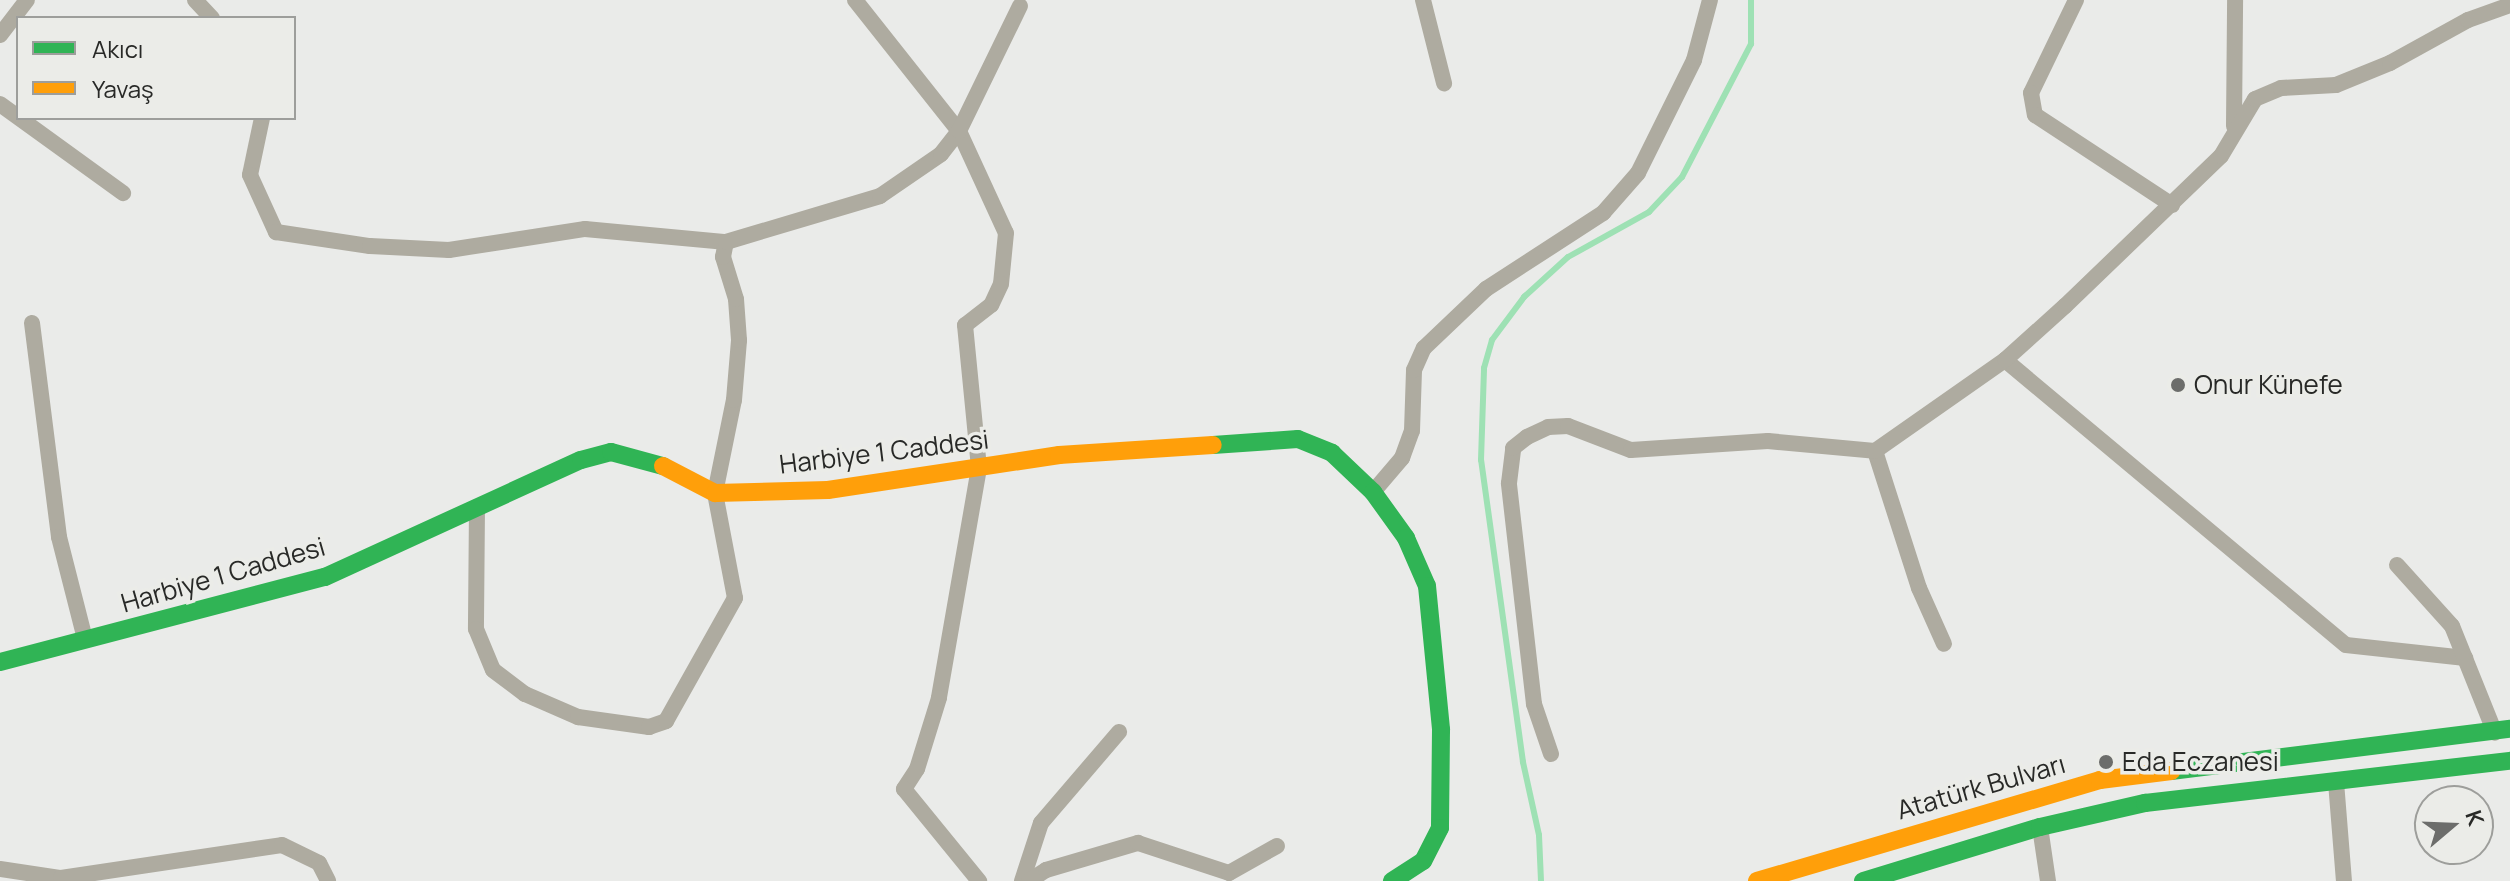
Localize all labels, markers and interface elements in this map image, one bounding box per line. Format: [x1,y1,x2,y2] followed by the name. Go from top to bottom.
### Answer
[16,16,296,120] legend
[92,32,143,65] text: Akıcı
[92,72,154,105] text: Yavaş
[2194,369,2343,401] place label: Onur Künefe
[2169,376,2187,394] marker: Onur Künefe
[777,424,991,480] street label: Harbiye 1 Caddesi
[117,531,329,619] street label: Harbiye 1 Caddesi
[2122,746,2279,778] place label: Eda Eczanesi
[1893,748,2069,826] street label: Atatürk Bulvarı
[2097,753,2115,771] marker: Eda Eczanesi
[2414,785,2494,865] north arrow
[2458,806,2491,829] text: K

